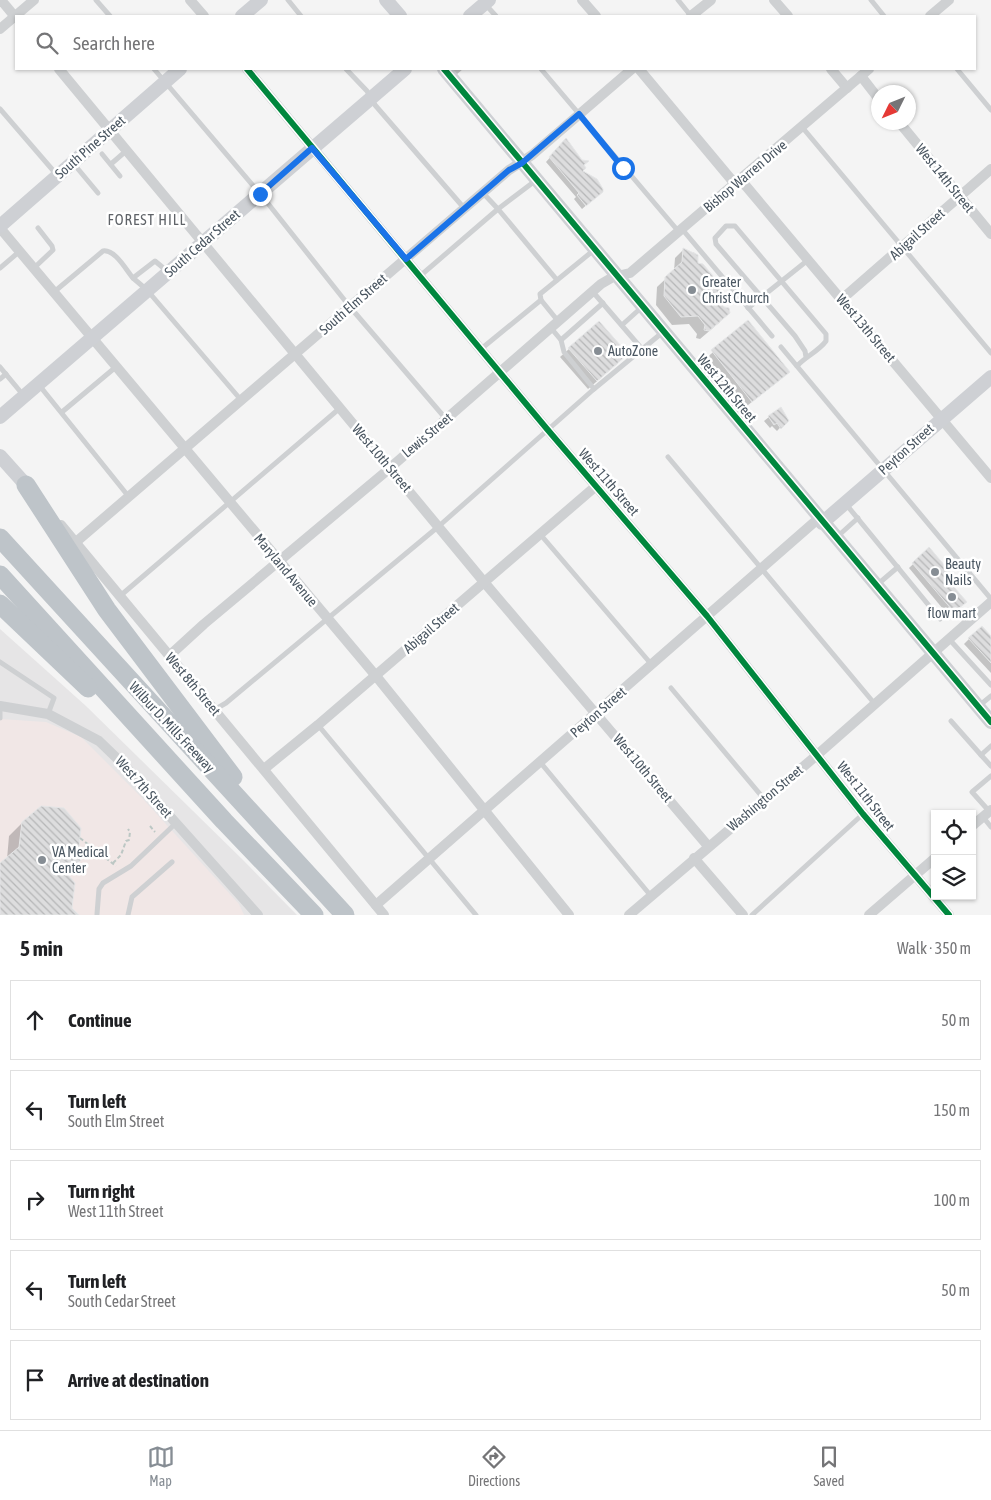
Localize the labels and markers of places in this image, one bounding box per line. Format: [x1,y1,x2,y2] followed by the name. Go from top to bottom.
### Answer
[702,274,769,306] place label: Greater Christ Church
[686,284,698,296] marker: Greater Christ Church
[608,343,658,359] place label: AutoZone
[592,345,604,357] marker: AutoZone
[945,556,981,588] place label: Beauty Nails
[929,566,941,578] marker: Beauty Nails
[946,591,958,603] marker: flow mart
[928,605,976,621] place label: flow mart
[52,844,109,876] place label: VA Medical Center
[36,854,48,866] marker: VA Medical Center

